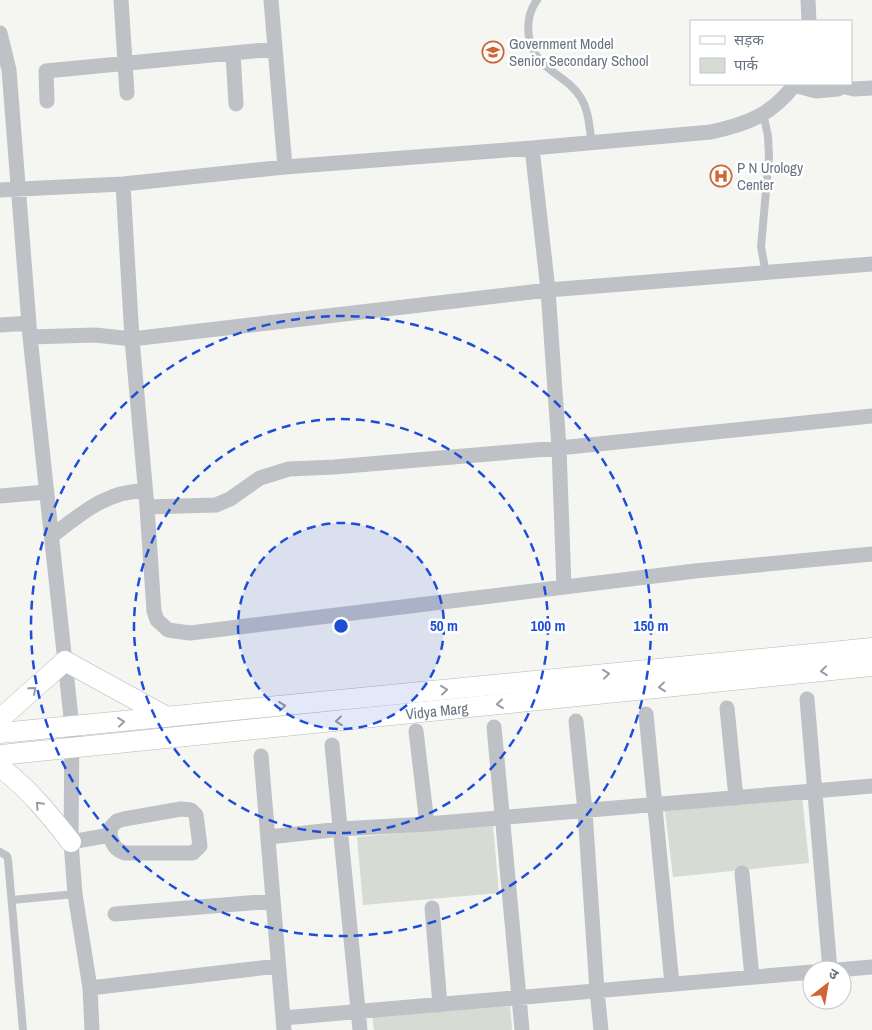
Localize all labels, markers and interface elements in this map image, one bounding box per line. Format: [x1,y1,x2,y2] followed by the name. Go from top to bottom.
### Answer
[690,20,852,85] legend
[734,29,764,50] text: सड़क
[509,33,649,71] place label: Government Model Senior Secondary School
[481,40,505,64] school or university icon: Government Model Senior Secondary School
[734,54,758,75] text: पार्क
[737,157,804,195] place label: P N Urology Center
[709,164,733,188] hospital icon: P N Urology Center
[430,615,458,636] text: 50 m
[531,615,565,636] text: 100 m
[634,615,668,636] text: 150 m
[332,617,350,635] centre of rings
[819,665,827,676] one-way arrow
[602,669,610,680] one-way arrow
[658,681,666,692] one-way arrow
[440,685,448,696] one-way arrow
[27,687,36,696] one-way arrow
[404,697,469,724] street label: Vidya Marg
[496,698,504,709] one-way arrow
[279,701,287,712] one-way arrow
[334,715,342,726] one-way arrow
[117,717,125,728] one-way arrow
[36,801,45,810] one-way arrow
[802,960,852,1010] north arrow
[826,964,843,984] text: उ

